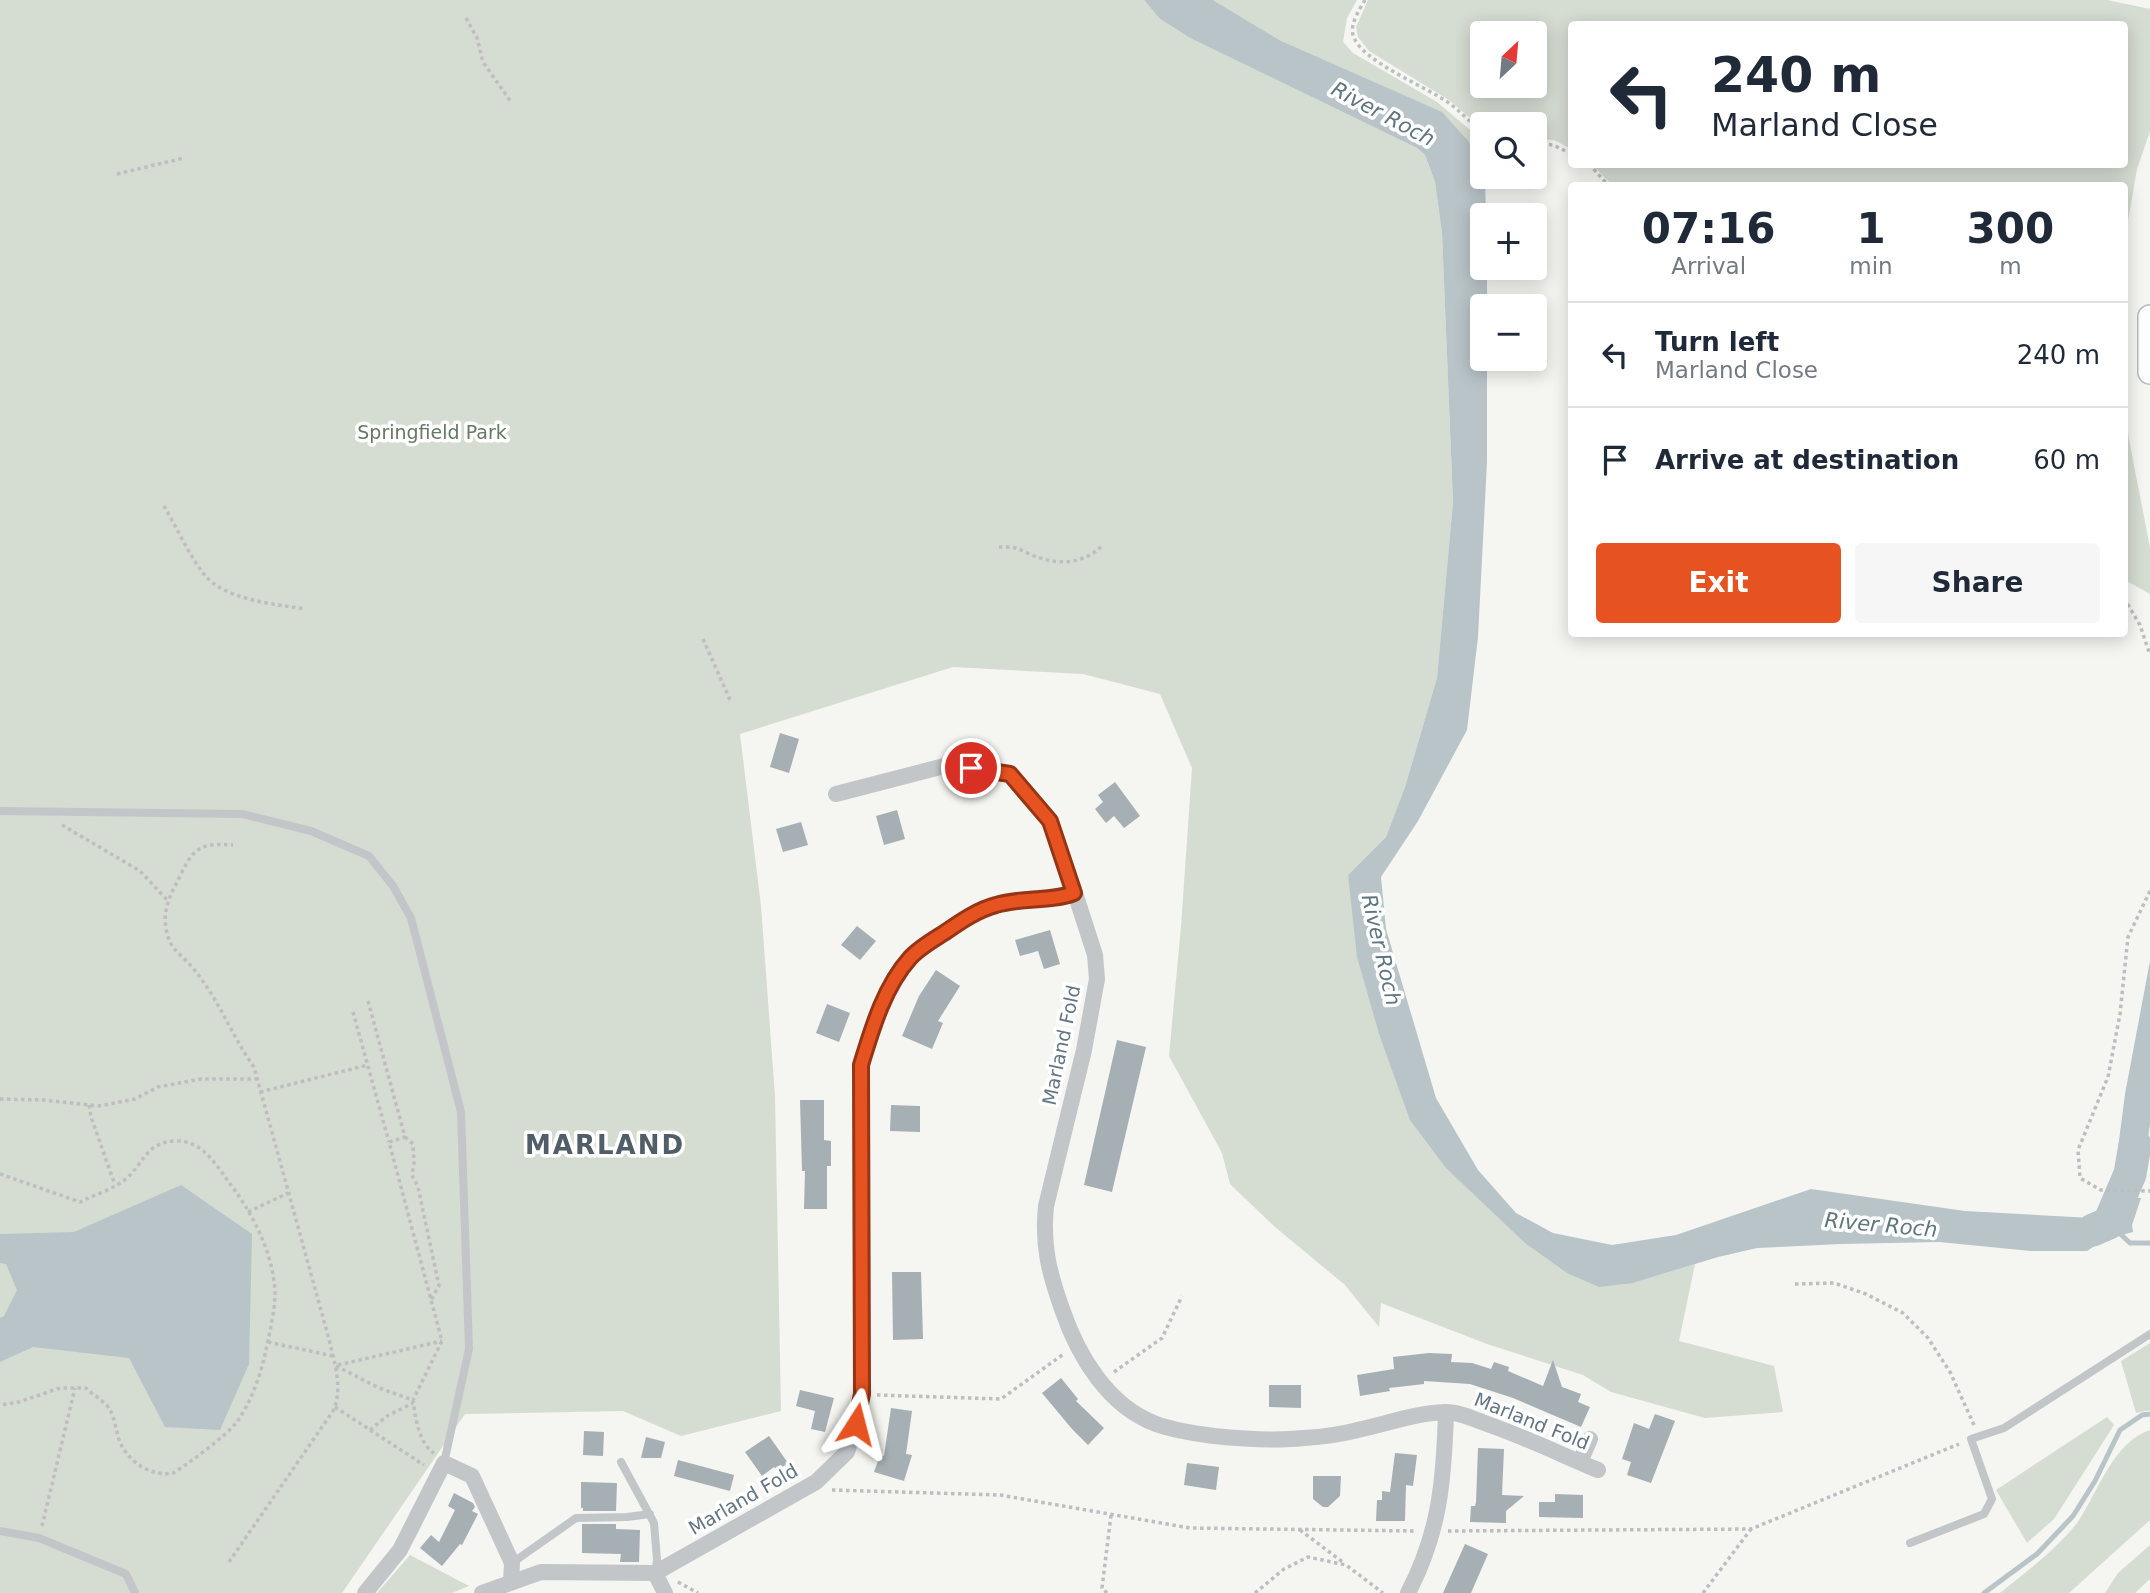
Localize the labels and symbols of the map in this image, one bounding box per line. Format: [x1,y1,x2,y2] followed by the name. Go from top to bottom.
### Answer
[1470,21,1547,98] north arrow
[1327,77,1439,151] water label: River Roch
[357,421,507,443] park label: Springfield Park
[941,738,1001,798] pin
[1357,892,1405,1008] water label: River Roch
[1038,983,1084,1107] street label: Marland Fold
[525,1130,685,1160] district label: MARLAND
[1823,1208,1939,1242] water label: River Roch
[819,1387,893,1461] position arrow
[1471,1388,1593,1454] street label: Marland Fold
[685,1459,801,1539] street label: Marland Fold

